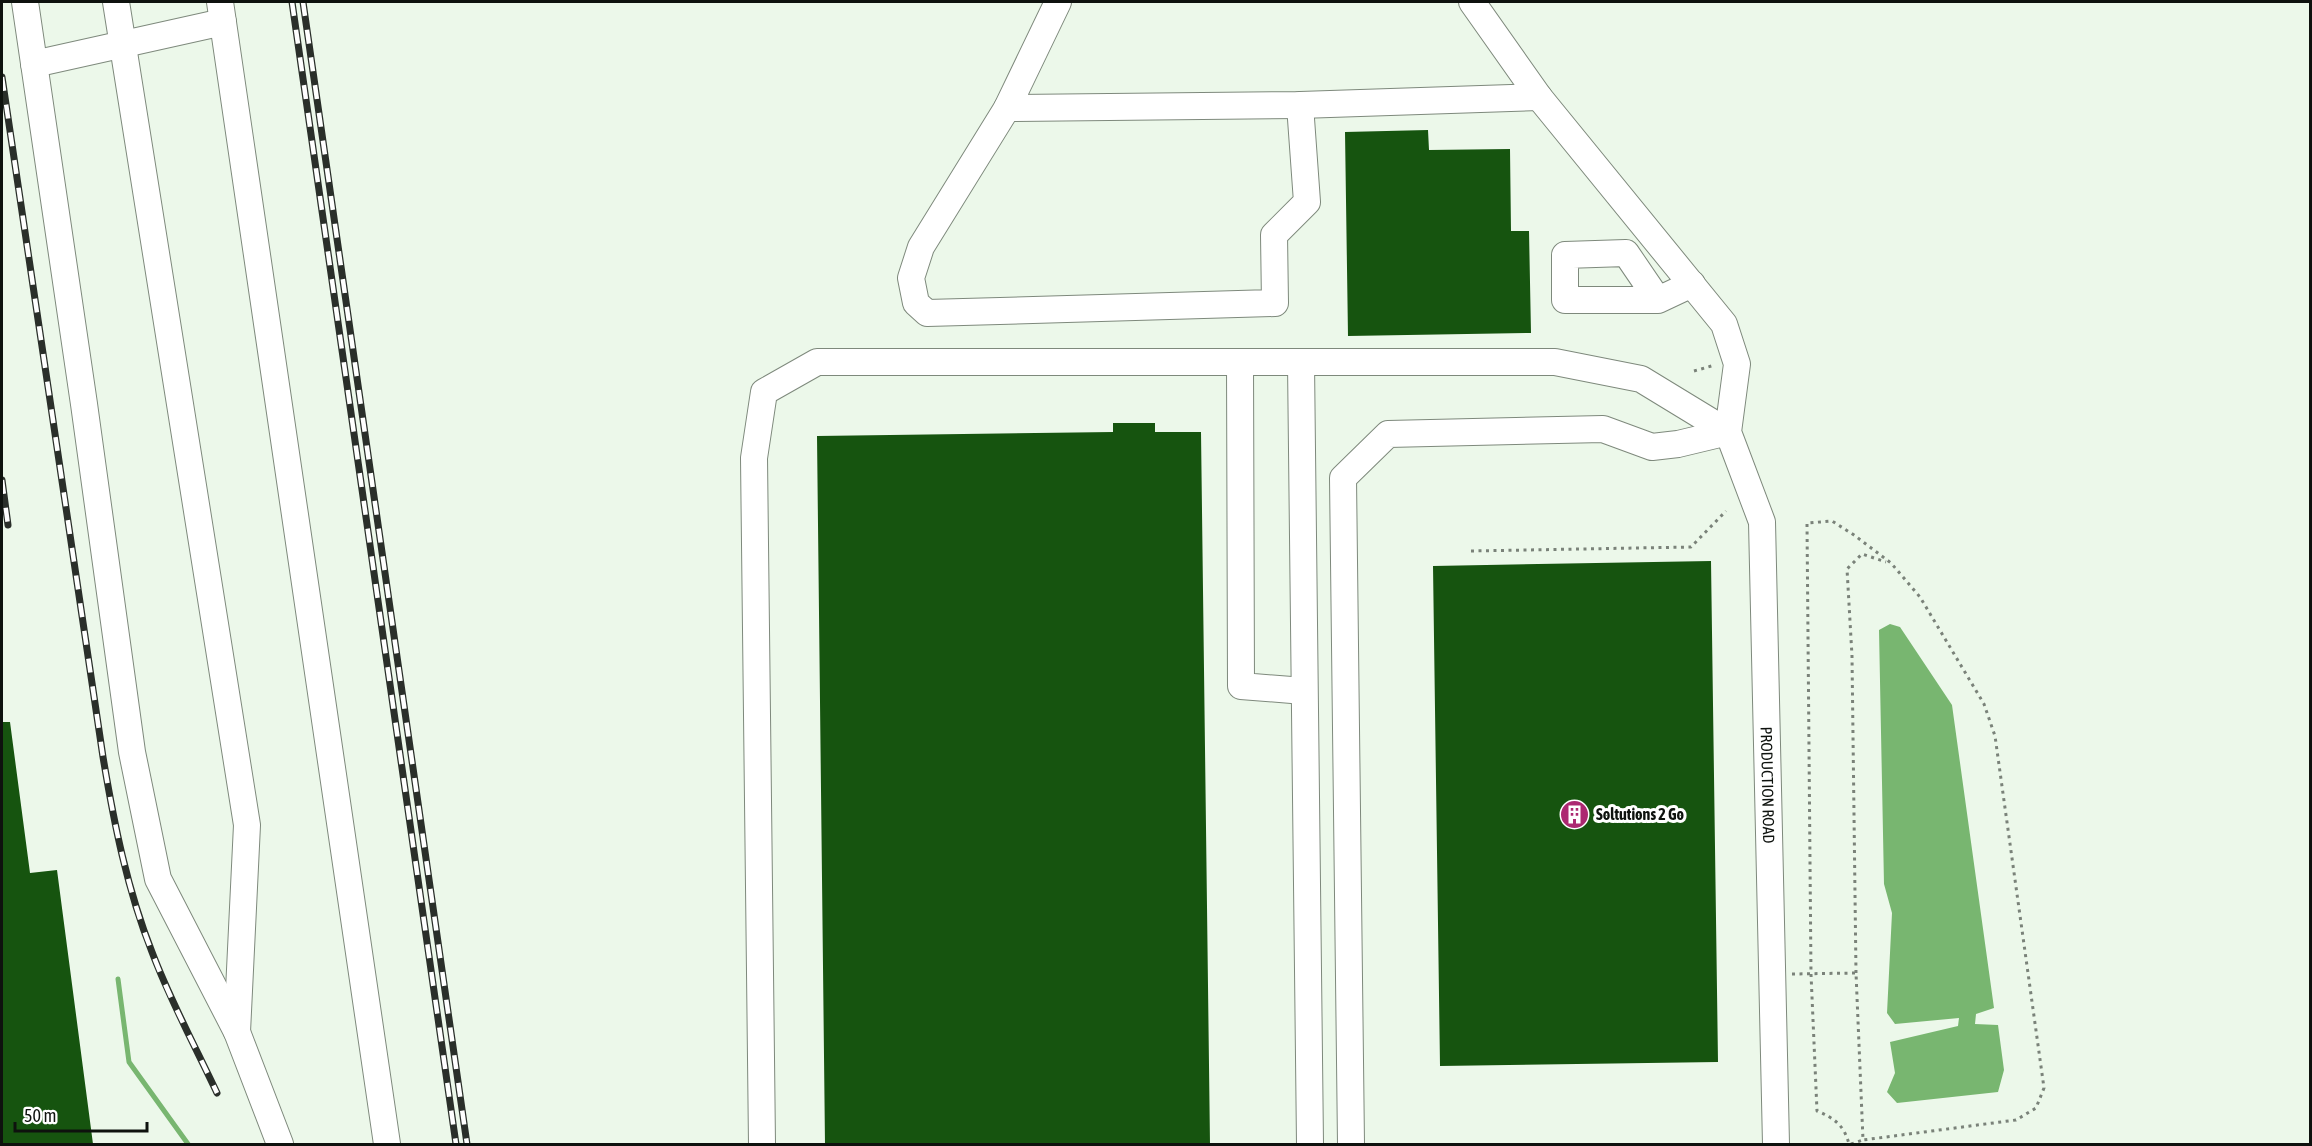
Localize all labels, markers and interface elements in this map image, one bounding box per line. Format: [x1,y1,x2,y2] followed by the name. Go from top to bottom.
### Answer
[1758,726,1778,844] street label: PRODUCTION ROAD
[1559,798,1591,830] building icon: Soltutions 2 Go
[1596,805,1684,823] place label: Soltutions 2 Go
[15,1095,147,1133] scale bar
[24,1105,56,1126] text: 50 m

